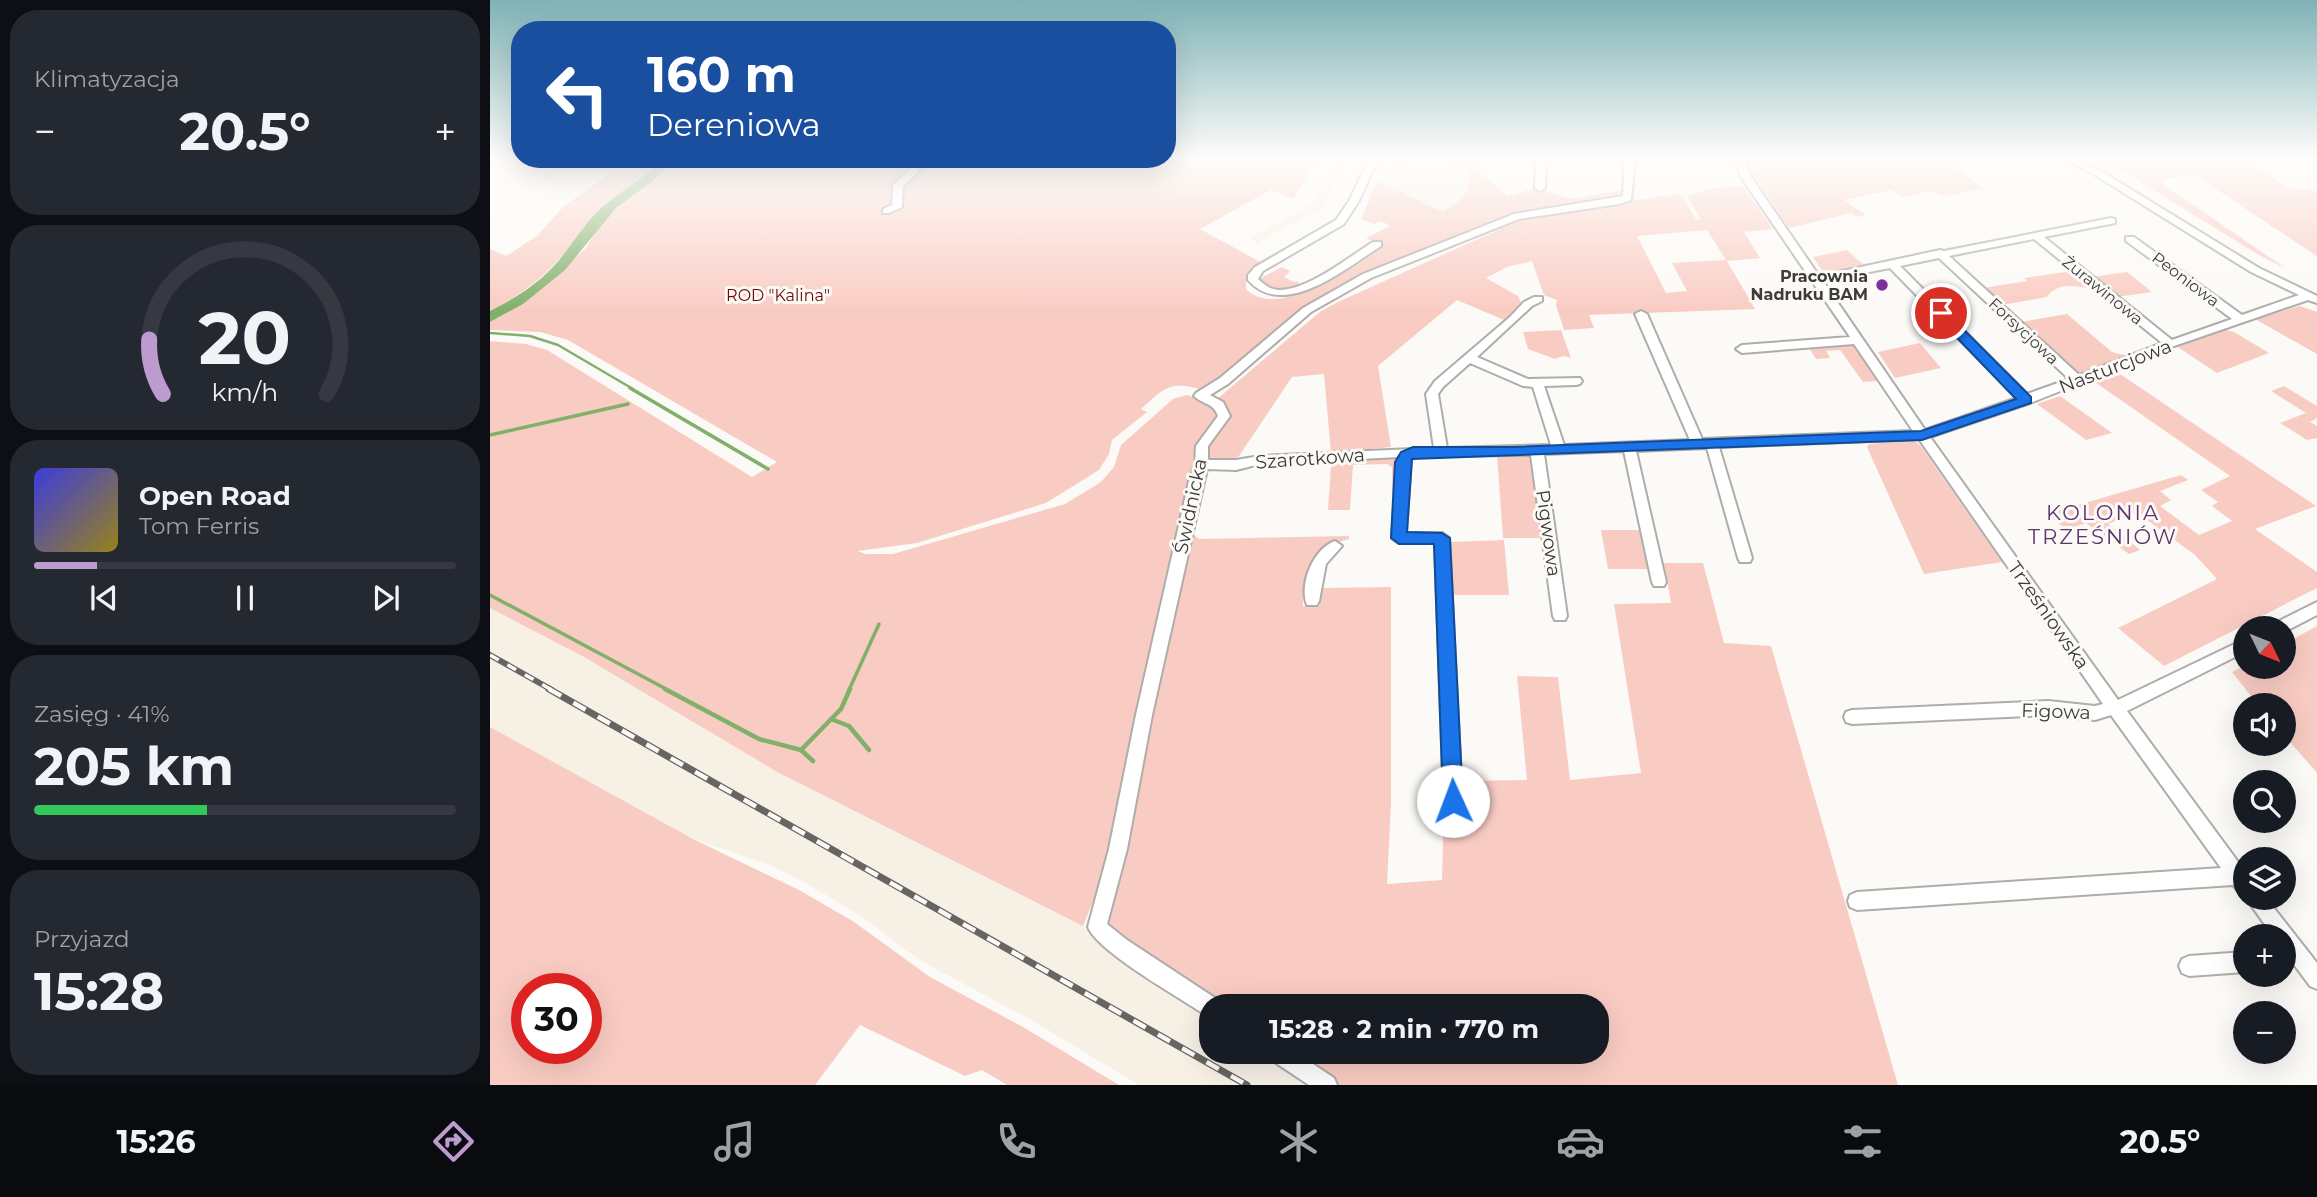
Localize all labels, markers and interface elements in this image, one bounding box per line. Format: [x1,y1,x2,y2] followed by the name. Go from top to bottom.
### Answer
[647,45,796,104] text: 160 m
[532,49,623,140] icon: left
[34,65,180,93] text: Klimatyzacja
[179,100,311,163] text: 20.5°
[647,105,821,144] text: Dereniowa
[34,108,56,155] text: −
[434,108,456,155] text: +
[2148,248,2223,311] street label: Peoniowa
[2059,252,2147,329] street label: Żurawinowa
[1751,267,1868,304] place label: Pracownia Nadruku BAM
[1874,277,1890,293] marker: Pracownia Nadruku BAM
[1911,283,1971,343] pin
[726,286,830,305] park label: ROD "Kalina"
[199,294,291,382] text: 20
[1922,294,1960,332] icon: arrive
[1985,294,2063,369] street label: Forsycjowa
[2056,334,2175,399] street label: Nasturcjowa
[212,376,278,406] text: km/h
[1254,443,1366,474] street label: Szarotkowa
[1169,456,1212,556] street label: Świdnicka
[139,480,291,512] text: Open Road
[1531,488,1566,578] street label: Pigwowa
[2028,500,2178,549] district label: KOLONIA TRZEŚNIÓW
[139,512,259,540] text: Tom Ferris
[2003,557,2094,674] street label: Trześniowska
[85,579,123,617] icon: previous
[226,579,264,617] icon: pause
[367,579,405,617] icon: next
[2233,616,2296,679] north arrow
[2233,616,2296,1064] map controls
[2233,693,2296,756] button: sound
[2021,699,2091,724] street label: Figowa
[34,700,169,728] text: Zasięg · 41%
[34,735,234,798] text: 205 km
[1416,764,1490,838] position arrow
[2233,770,2296,833] button: search
[2233,847,2296,910] button: layers
[2233,924,2296,987] button: +
[34,925,130,953] text: Przyjazd
[34,960,164,1023] text: 15:28
[511,973,602,1064] speed limit sign: 30
[2233,1001,2296,1064] button: −
[1269,1013,1539,1045] text: 15:28 · 2 min · 770 m
[429,1117,478,1166] icon: directions
[710,1117,759,1166] icon: music
[992,1117,1041,1166] icon: phone
[1274,1117,1323,1166] icon: climate
[1556,1117,1605,1166] icon: car
[1838,1117,1887,1166] icon: filters
[116,1122,196,1161] text: 15:26
[2120,1122,2200,1161] text: 20.5°

